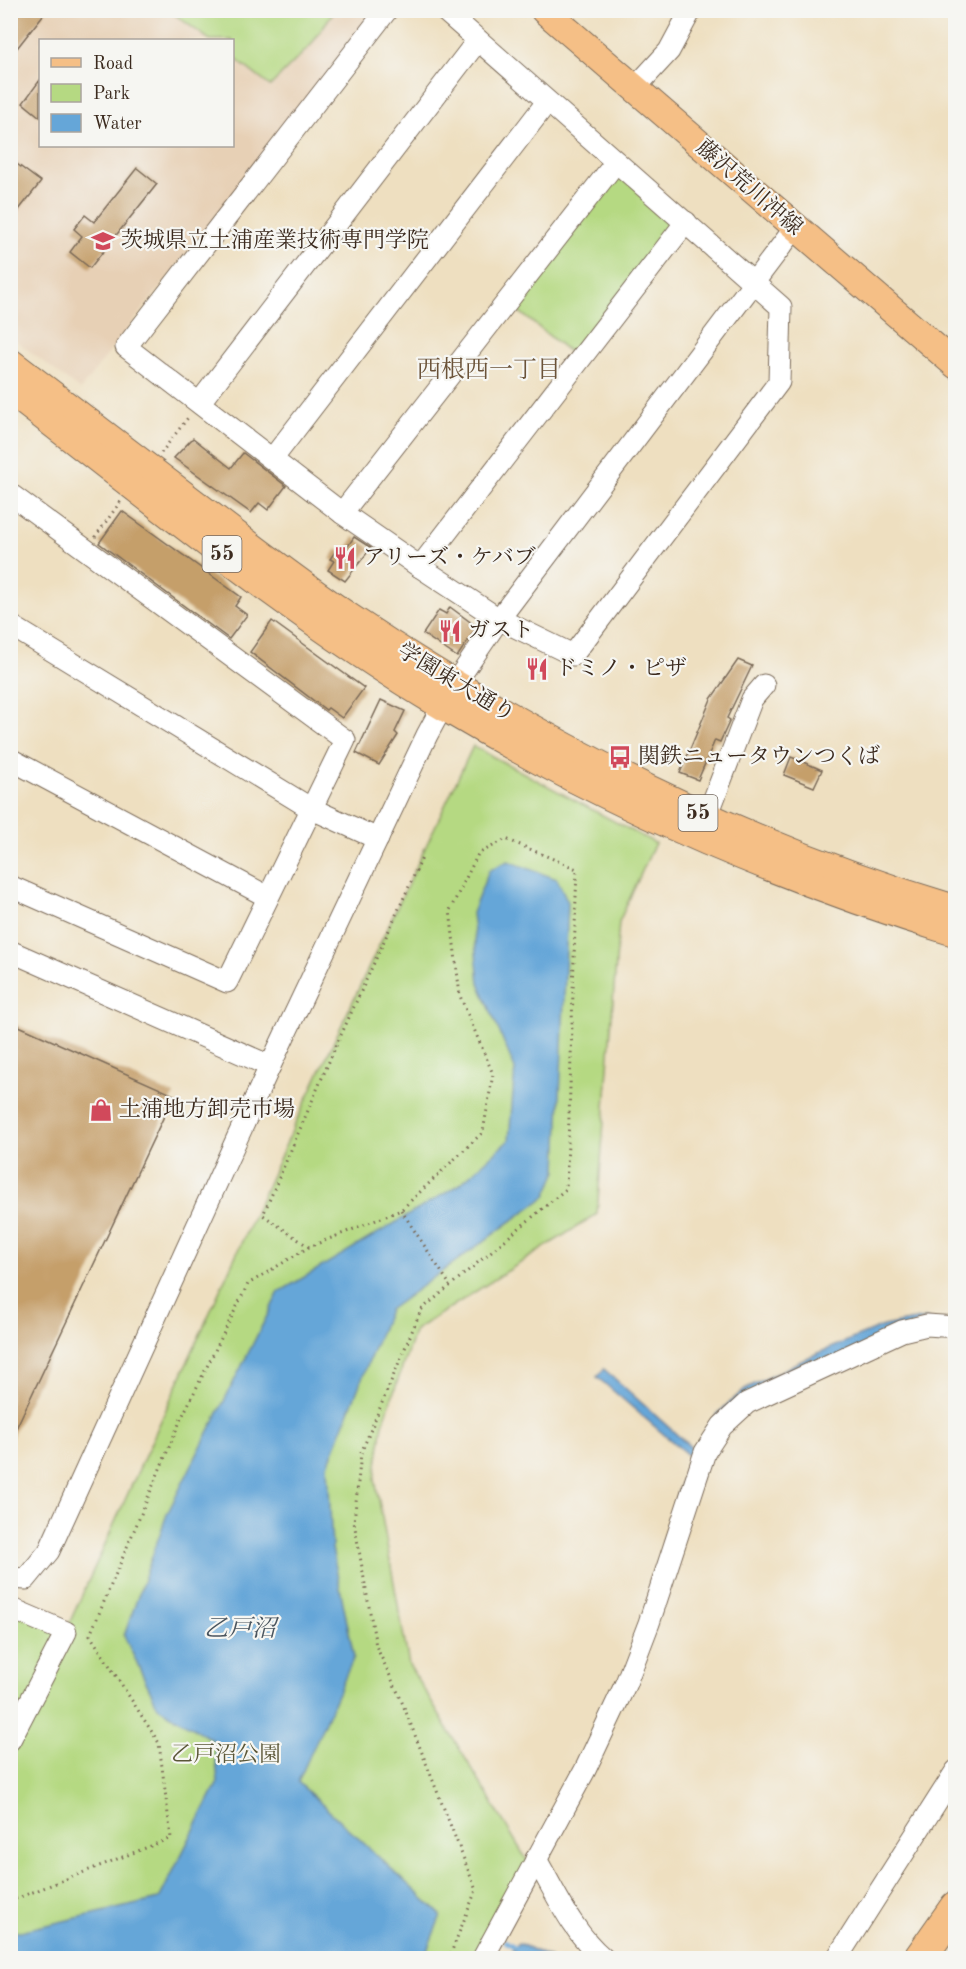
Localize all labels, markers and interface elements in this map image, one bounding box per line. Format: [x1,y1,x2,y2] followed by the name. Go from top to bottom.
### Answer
[39,39,234,147] legend
[93,55,133,73] text: Road
[93,85,130,103] text: Park
[93,115,142,133] text: Water
[692,135,807,240] street label: 藤沢荒川沖線
[90,228,116,254] school or university icon: 茨城県立土浦産業技術専門学院
[121,228,429,252] place label: 茨城県立土浦産業技術専門学院
[417,356,561,383] district label: 西根西一丁目
[202,536,242,572] road number: 55
[332,545,358,571] restaurant icon: アリーズ・ケバブ
[363,546,536,569] place label: アリーズ・ケバブ
[437,618,463,644] restaurant icon: ガスト
[468,619,534,642] place label: ガスト
[394,638,519,726] street label: 学園東大通り
[524,656,550,682] restaurant icon: ドミノ・ピザ
[555,657,687,680] place label: ドミノ・ピザ
[607,744,633,770] bus stop icon: 関鉄ニュータウンつくば
[638,744,880,768] place label: 関鉄ニュータウンつくば
[678,795,718,831] road number: 55
[88,1097,114,1123] shop icon: 土浦地方卸売市場
[119,1097,295,1121] place label: 土浦地方卸売市場
[204,1616,280,1642] water label: 乙戸沼
[171,1742,281,1766] park label: 乙戸沼公園

